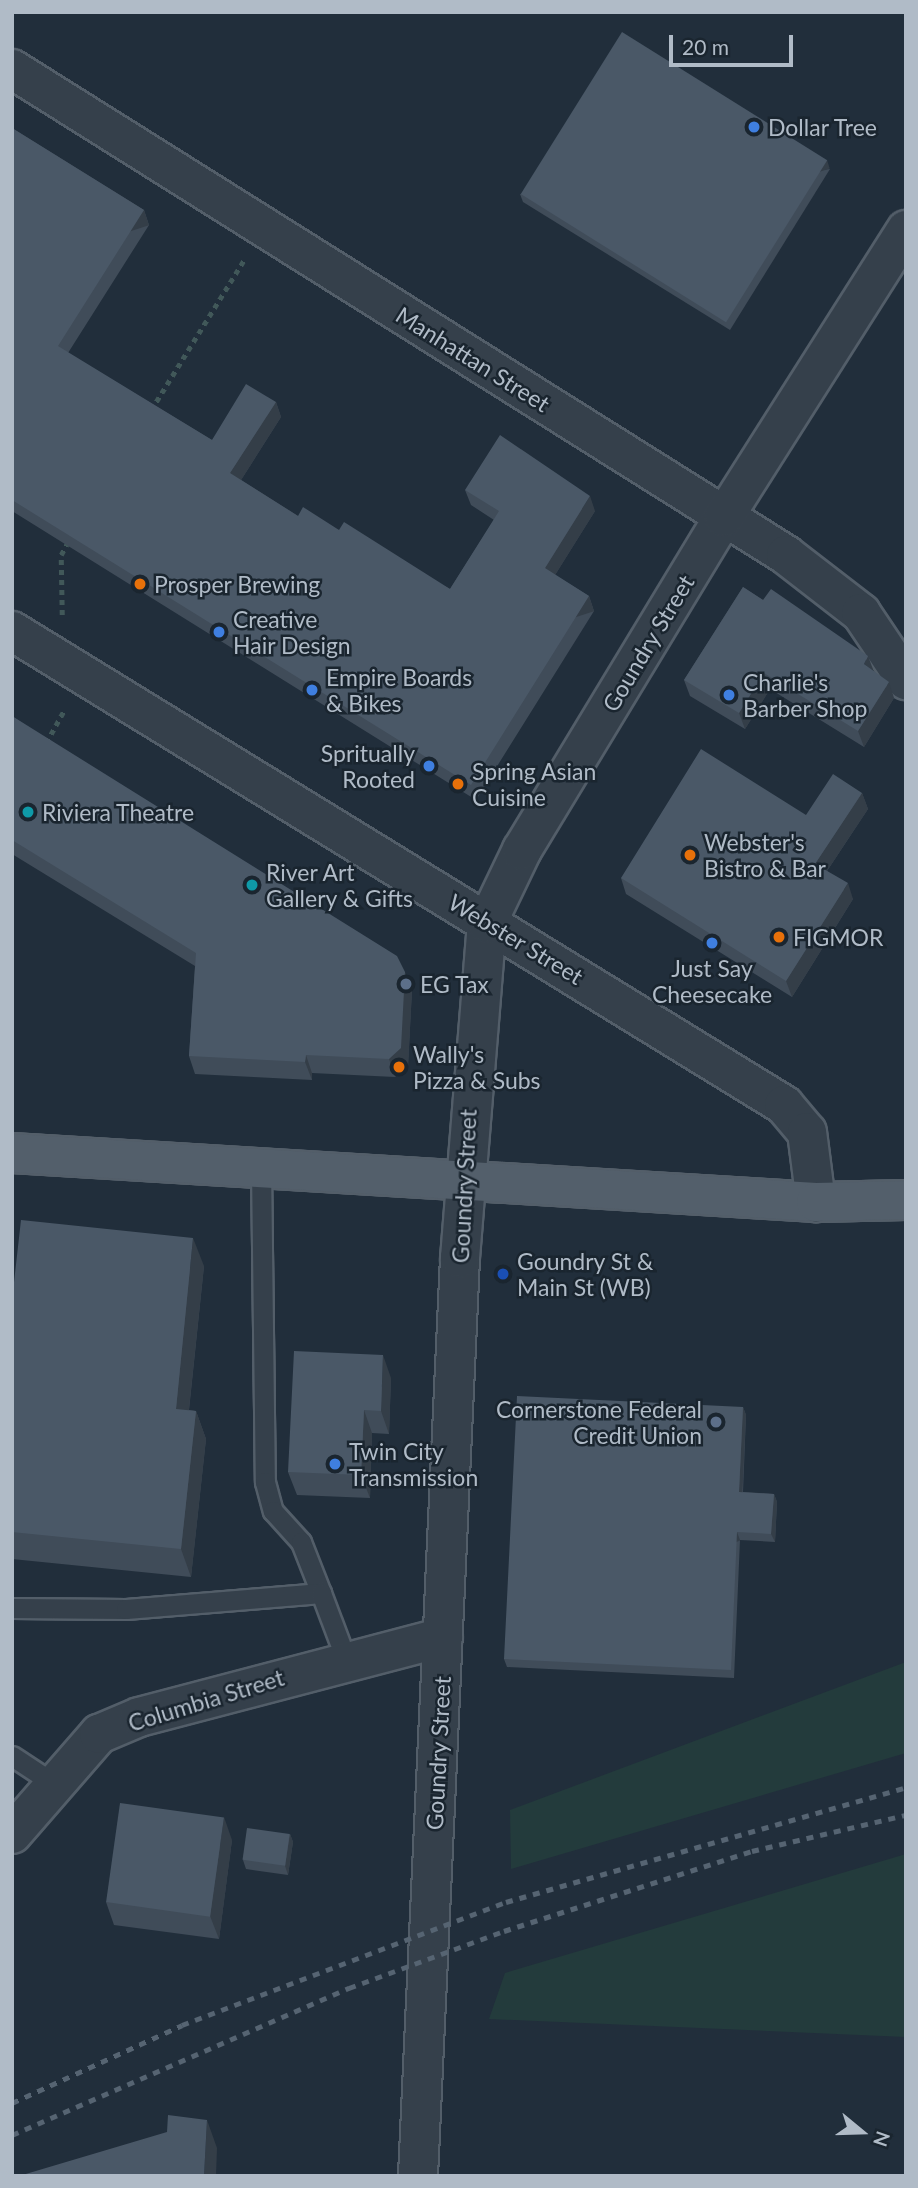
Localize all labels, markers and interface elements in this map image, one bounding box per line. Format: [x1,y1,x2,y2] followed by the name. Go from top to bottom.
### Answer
[673,21,797,65] scale bar
[682,34,729,59] text: 20 m
[768,113,878,141] place label: Dollar Tree
[746,119,762,135] marker: Dollar Tree
[391,301,555,417] street label: Manhattan Street
[596,569,700,717] street label: Goundry Street
[154,570,321,598] place label: Prosper Brewing
[132,576,148,592] marker: Prosper Brewing
[233,605,351,659] place label: Creative Hair Design
[211,624,227,640] marker: Creative Hair Design
[326,663,472,717] place label: Empire Boards & Bikes
[743,668,868,722] place label: Charlie's Barber Shop
[304,682,320,698] marker: Empire Boards & Bikes
[721,687,737,703] marker: Charlie's Barber Shop
[321,739,415,793] place label: Spritually Rooted
[472,757,597,811] place label: Spring Asian Cuisine
[421,758,437,774] marker: Spritually Rooted
[450,776,466,792] marker: Spring Asian Cuisine
[42,798,195,826] place label: Riviera Theatre
[20,804,36,820] marker: Riviera Theatre
[704,828,826,882] place label: Webster's Bistro & Bar
[682,847,698,863] marker: Webster's Bistro & Bar
[266,858,413,912] place label: River Art Gallery & Gifts
[244,877,260,893] marker: River Art Gallery & Gifts
[443,888,589,990] street label: Webster Street
[793,923,883,951] place label: FIGMOR
[771,929,787,945] marker: FIGMOR
[704,935,720,951] marker: Just Say Cheesecake
[652,954,772,1008] place label: Just Say Cheesecake
[420,970,489,998] place label: EG Tax
[398,976,414,992] marker: EG Tax
[413,1040,541,1094] place label: Wally's Pizza & Subs
[391,1059,407,1075] marker: Wally's Pizza & Subs
[446,1108,482,1264] street label: Goundry Street
[517,1247,654,1301] place label: Goundry St & Main St (WB)
[495,1266,511,1282] marker: Goundry St & Main St (WB)
[496,1395,702,1449] place label: Cornerstone Federal Credit Union
[708,1414,724,1430] marker: Cornerstone Federal Credit Union
[349,1437,478,1491] place label: Twin City Transmission
[327,1456,343,1472] marker: Twin City Transmission
[125,1663,287,1737] street label: Columbia Street
[420,1675,456,1831] street label: Goundry Street
[827,2097,897,2167] north arrow
[869,2128,896,2150] text: N

